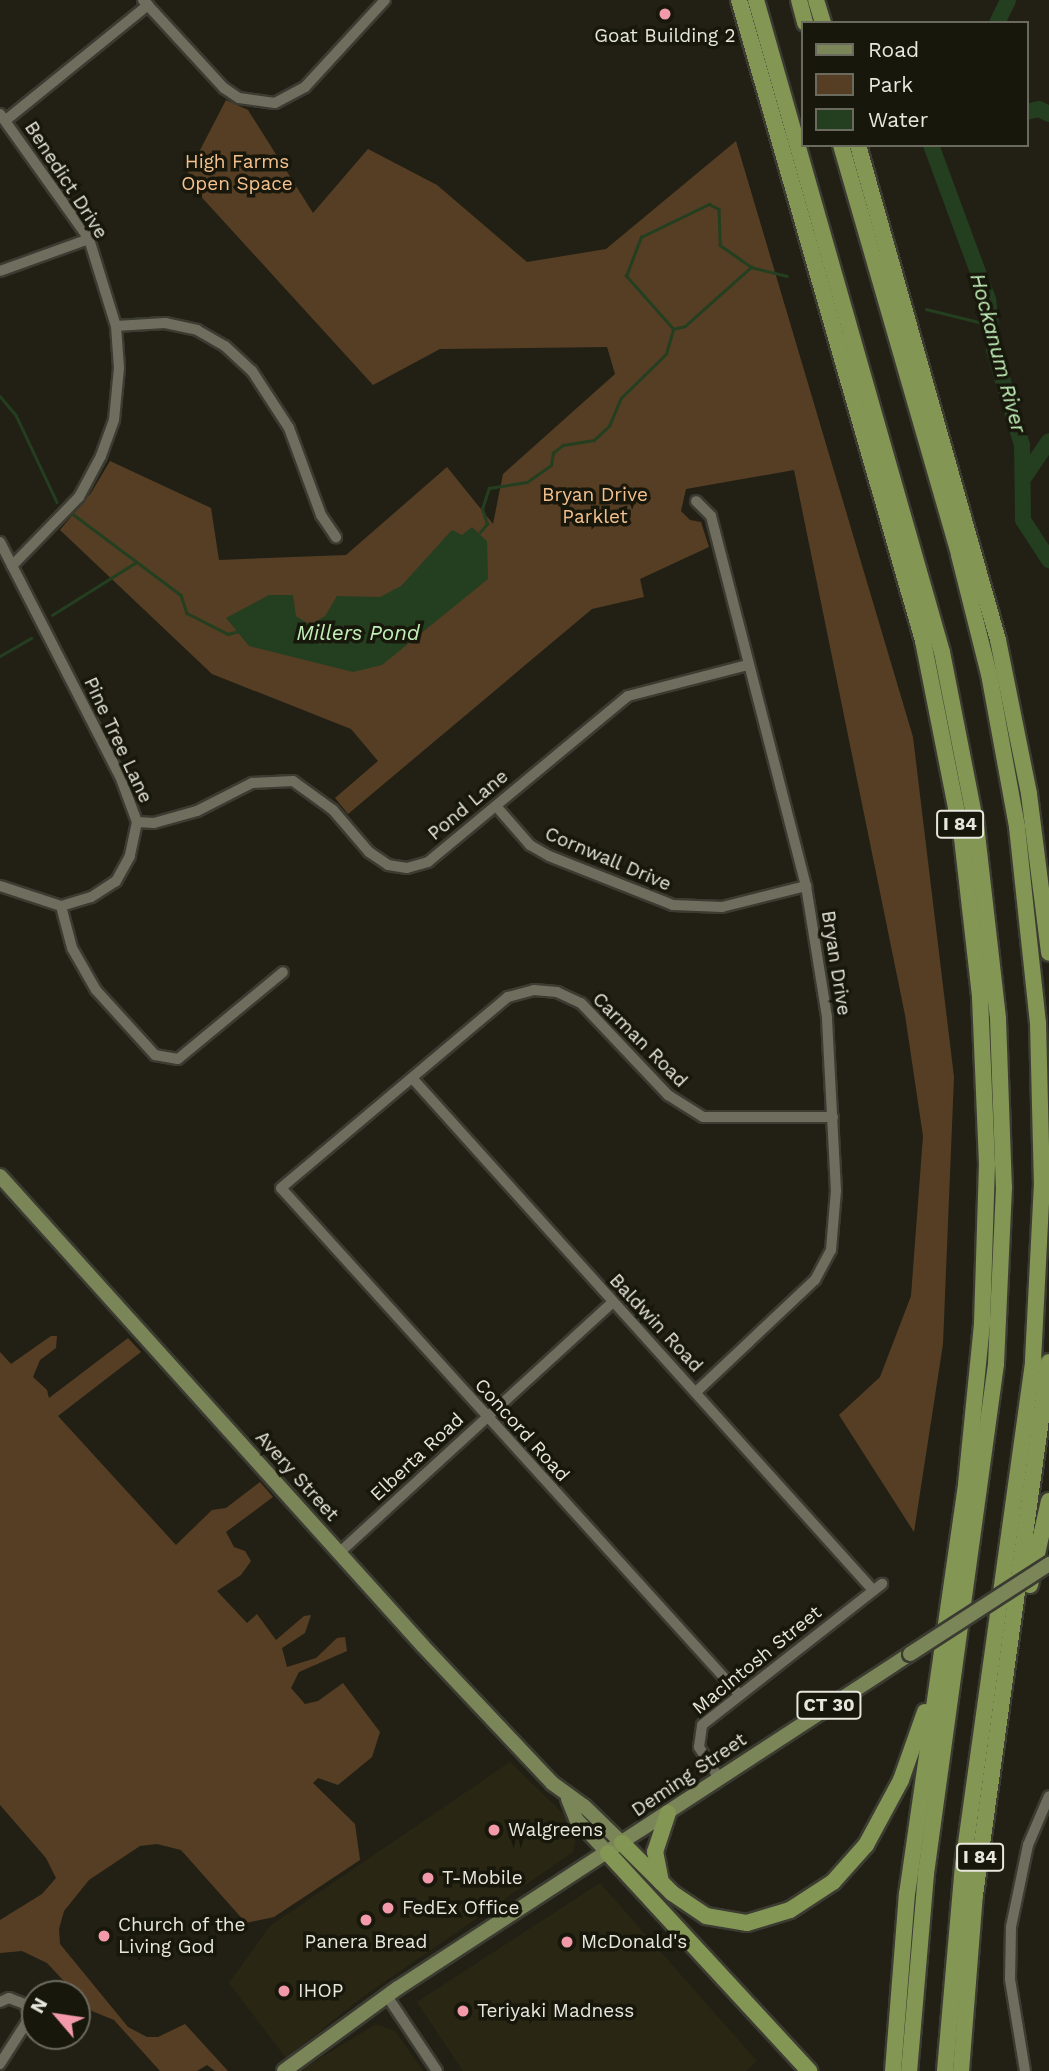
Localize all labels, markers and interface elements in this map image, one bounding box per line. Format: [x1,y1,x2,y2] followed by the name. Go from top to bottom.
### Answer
[657,6,673,22] marker: Goat Building 2
[800,21,1028,147] legend
[594,25,736,47] place label: Goat Building 2
[868,37,919,62] text: Road
[868,72,913,97] text: Park
[868,107,928,132] text: Water
[20,117,112,243] street label: Benedict Drive
[181,151,293,195] park label: High Farms Open Space
[965,271,1031,435] water label: Hockanum River
[542,484,648,528] park label: Bryan Drive Parklet
[296,620,420,646] water label: Millers Pond
[79,673,157,807] street label: Pine Tree Lane
[423,765,513,845] street label: Pond Lane
[936,810,984,838] road number: I 84
[541,822,675,896] street label: Cornwall Drive
[816,909,856,1017] street label: Bryan Drive
[588,988,692,1092] street label: Carman Road
[605,1269,707,1377] street label: Baldwin Road
[470,1374,574,1486] street label: Concord Road
[366,1408,468,1506] street label: Elberta Road
[250,1426,344,1526] street label: Avery Street
[688,1601,826,1719] street label: MacIntosh Street
[796,1690,862,1720] road number: CT 30
[627,1728,751,1822] street label: Deming Street
[508,1819,603,1841] place label: Walgreens
[486,1822,502,1838] marker: Walgreens
[956,1842,1004,1871] road number: I 84
[442,1867,523,1889] place label: T-Mobile
[420,1870,436,1886] marker: T-Mobile
[402,1897,520,1919] place label: FedEx Office
[380,1900,396,1916] marker: FedEx Office
[358,1912,374,1928] marker: Panera Bread
[118,1914,247,1958] place label: Church of the Living God
[96,1928,112,1944] marker: Church of the Living God
[304,1931,428,1953] place label: Panera Bread
[581,1931,687,1953] place label: McDonald's
[559,1934,575,1950] marker: McDonald's
[21,1980,91,2050] north arrow
[298,1980,343,2002] place label: IHOP
[276,1983,292,1999] marker: IHOP
[25,1994,52,2017] text: N
[477,2000,634,2022] place label: Teriyaki Madness
[455,2003,471,2019] marker: Teriyaki Madness

